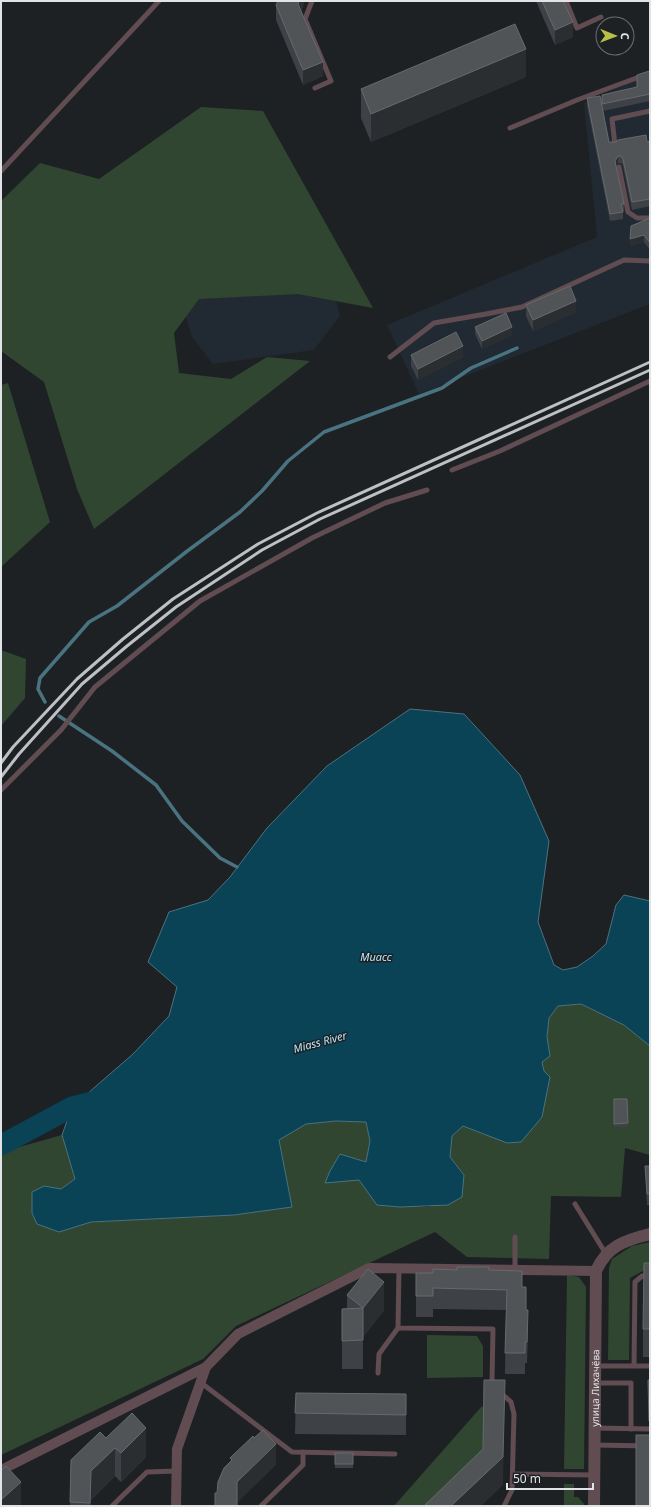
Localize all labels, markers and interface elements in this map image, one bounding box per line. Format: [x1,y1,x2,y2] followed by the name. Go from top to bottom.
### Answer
[595,16,635,56] north arrow
[618,32,633,40] text: С
[360,949,392,964] water label: Миасс
[291,1027,349,1056] water label: Miass River
[588,1349,602,1427] street label: улица Лихачёва
[507,1465,593,1491] scale bar
[513,1470,541,1487] text: 50 m

